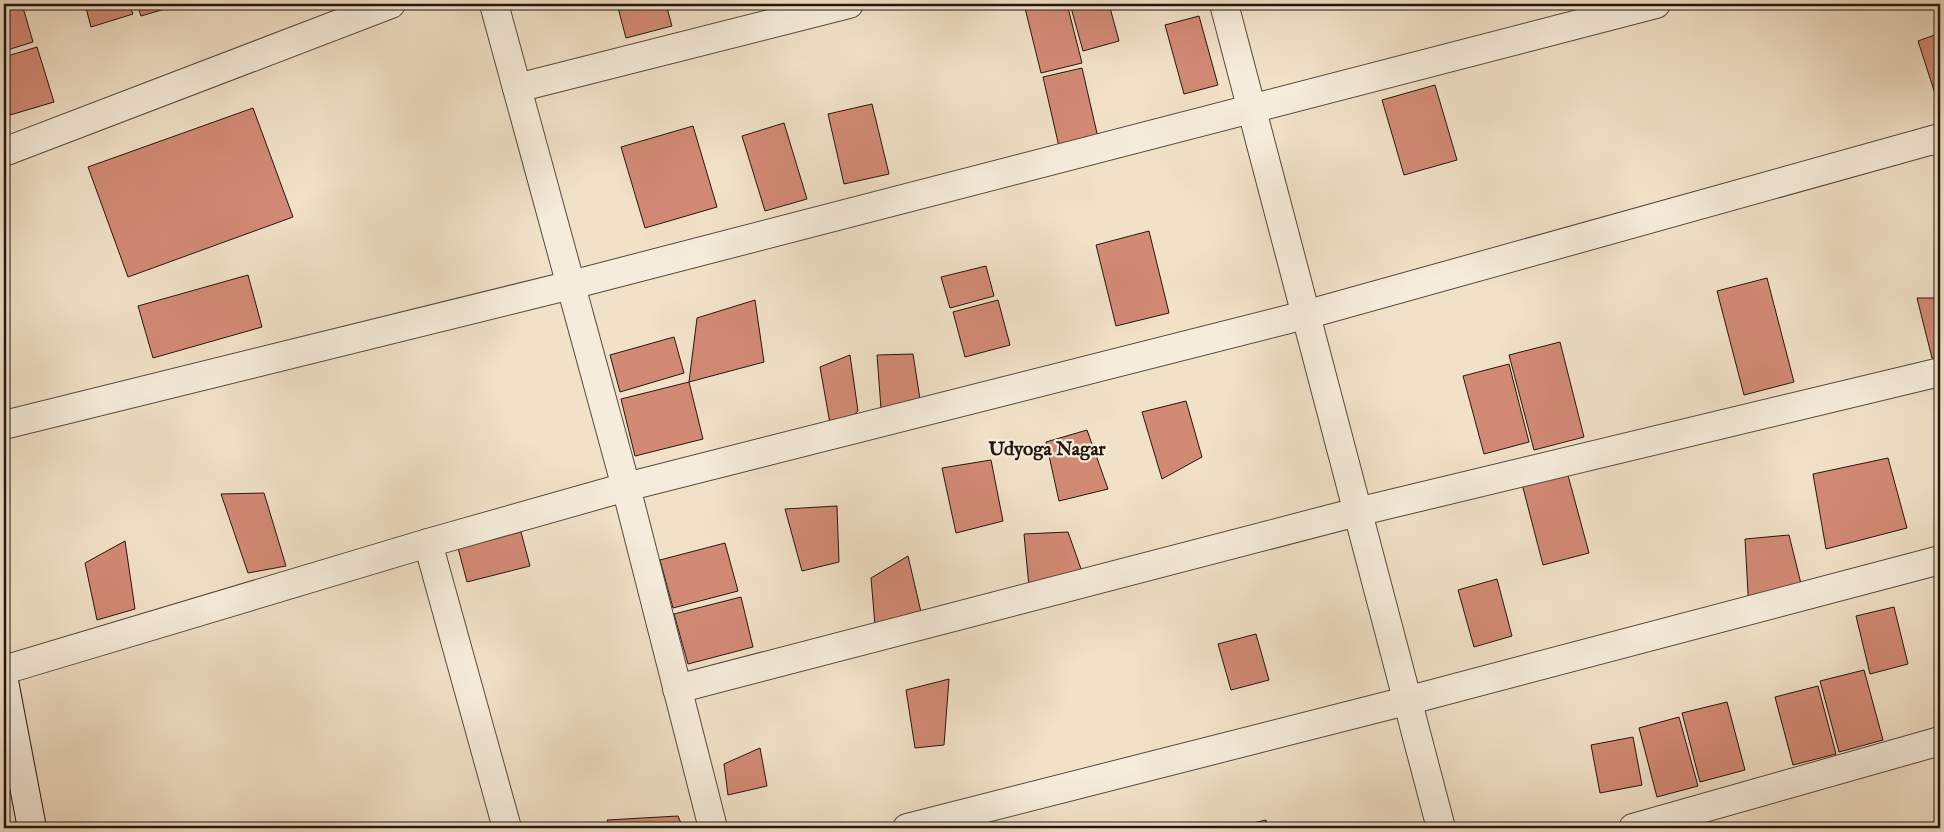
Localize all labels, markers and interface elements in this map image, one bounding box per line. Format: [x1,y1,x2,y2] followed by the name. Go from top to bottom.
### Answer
[987,438,1107,462] district label: Udyoga Nagar

